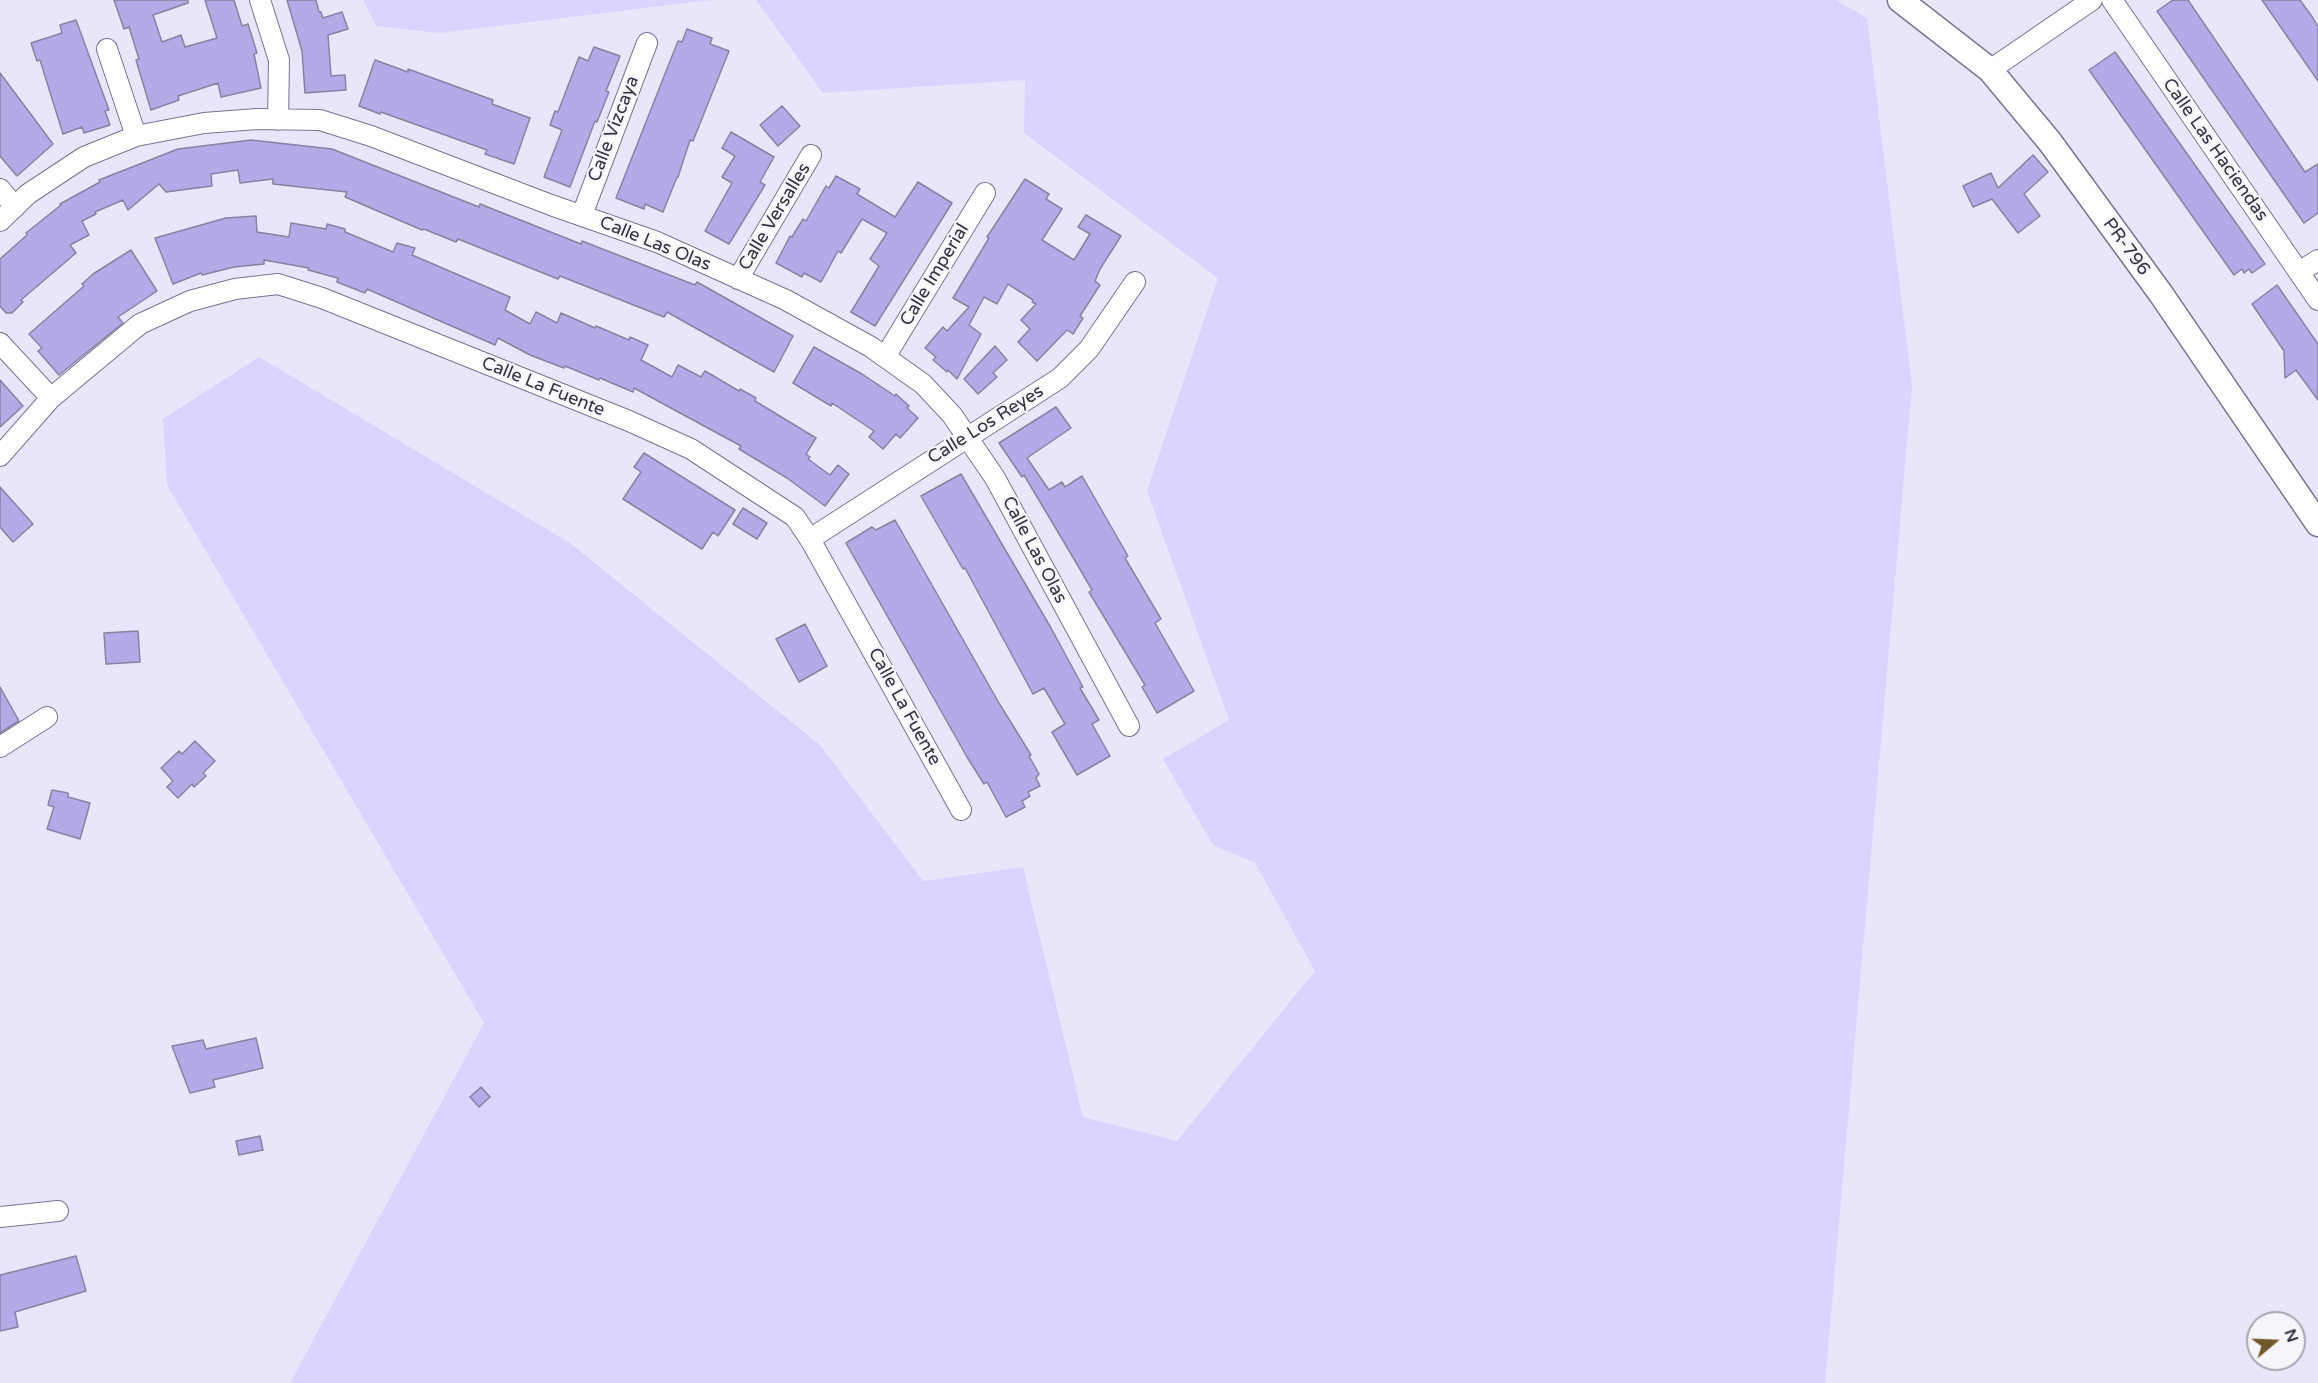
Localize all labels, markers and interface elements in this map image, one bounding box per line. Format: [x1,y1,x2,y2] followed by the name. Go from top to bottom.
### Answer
[584,73,644,185] street label: Calle Vizcaya
[2158,74,2272,226] street label: Calle Las Haciendas
[734,159,816,275] street label: Calle Versalles
[596,212,714,276] street label: Calle Las Olas
[2098,214,2154,280] street label: PR-796
[896,220,974,330] street label: Calle Imperial
[478,352,608,422] street label: Calle La Fuente
[924,381,1048,469] street label: Calle Los Reyes
[997,493,1071,607] street label: Calle Las Olas
[863,645,945,769] street label: Calle La Fuente
[2246,1311,2306,1371] north arrow
[2280,1326,2303,1345] text: N

